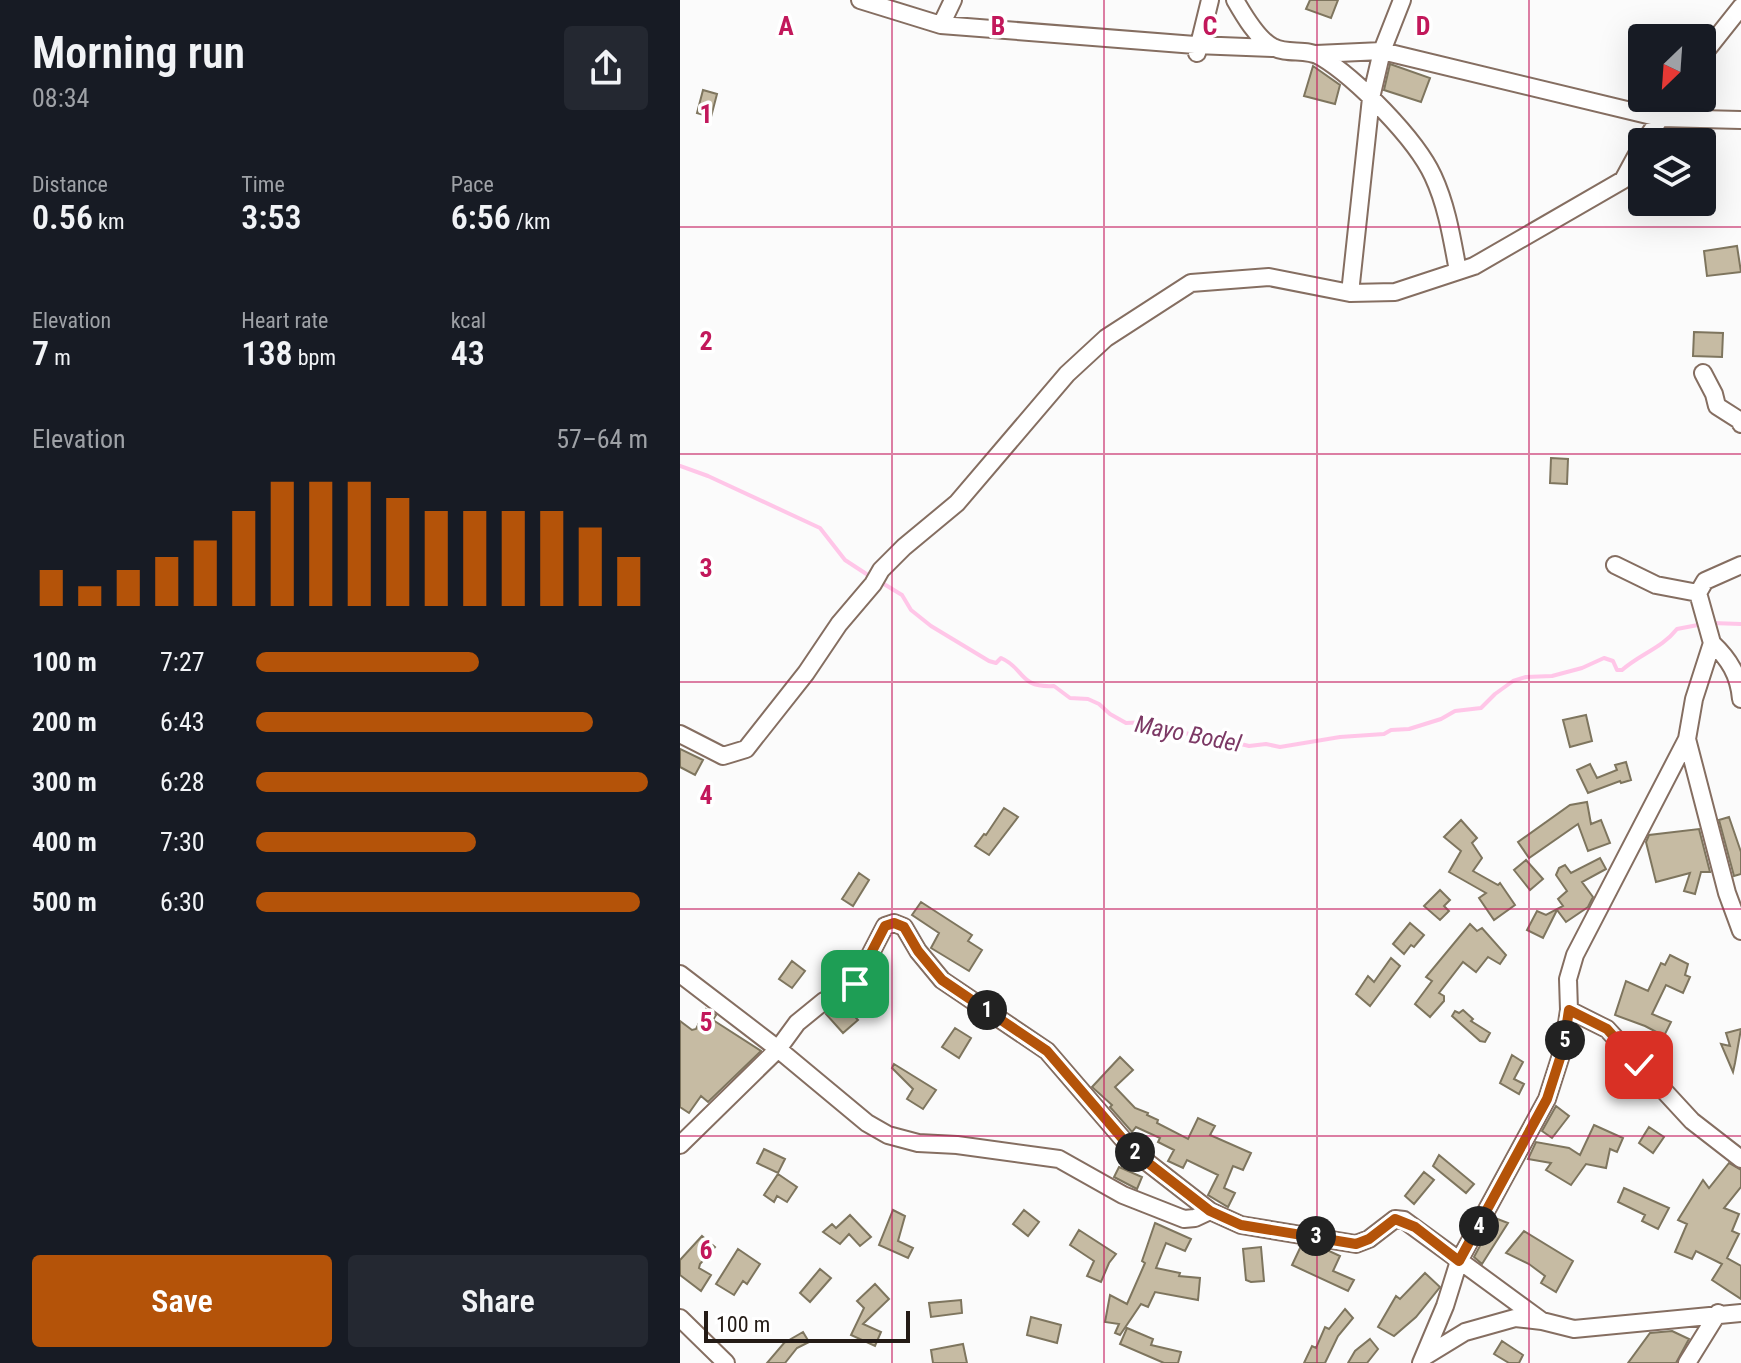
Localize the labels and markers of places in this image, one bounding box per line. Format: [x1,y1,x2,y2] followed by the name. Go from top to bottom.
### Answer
[821,950,889,1018] pin
[967,990,1007,1030] pin: 1
[1545,1020,1585,1060] pin: 5
[1605,1031,1673,1099] pin
[1115,1132,1155,1172] pin: 2
[1459,1206,1499,1246] pin: 4
[1296,1216,1336,1256] pin: 3

